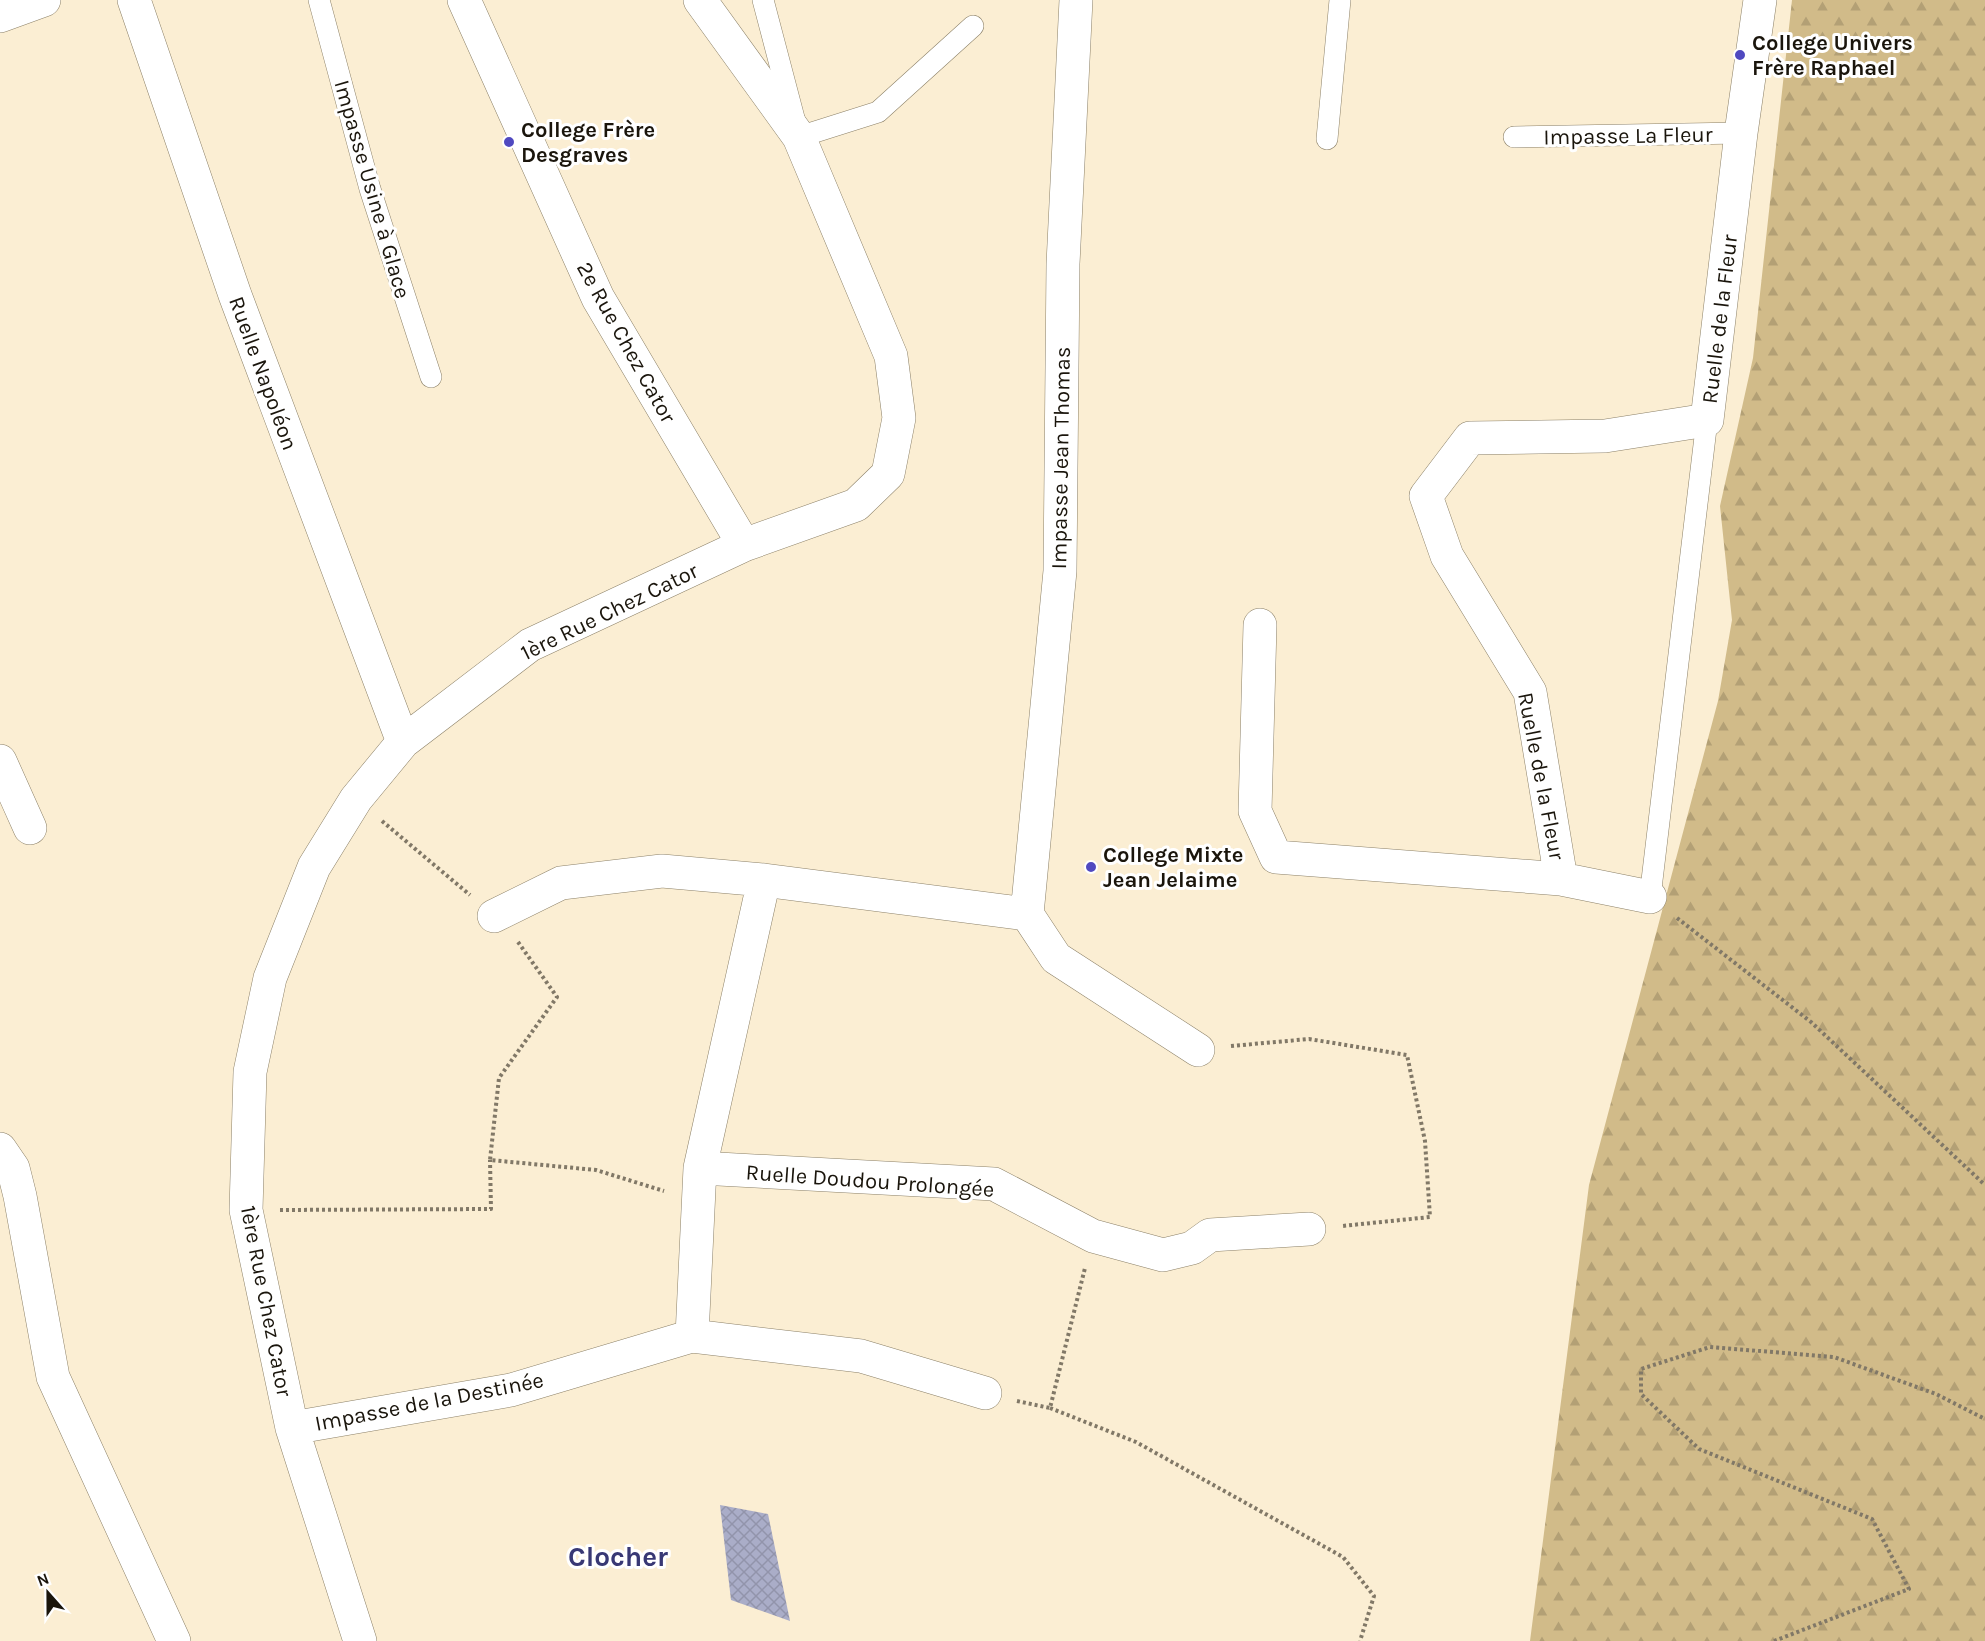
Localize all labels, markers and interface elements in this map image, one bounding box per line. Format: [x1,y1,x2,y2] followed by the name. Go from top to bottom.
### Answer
[1752,30,1913,81] place label: College Univers Frère Raphael
[1733,48,1747,62] marker: College Univers Frère Raphael
[328,77,416,302] street label: Impasse Usine à Glace
[521,117,655,168] place label: College Frère Desgraves
[1543,122,1713,150] street label: Impasse La Fleur
[502,135,516,149] marker: College Frère Desgraves
[1697,233,1743,405] street label: Ruelle de la Fleur
[571,257,681,428] street label: 2e Rue Chez Cator
[223,293,303,454] street label: Ruelle Napoléon
[1046,346,1076,570] street label: Impasse Jean Thomas
[517,558,702,666] street label: 1ère Rue Chez Cator
[1512,690,1570,862] street label: Ruelle de la Fleur
[1103,842,1243,893] place label: College Mixte Jean Jelaime
[1084,860,1098,874] marker: College Mixte Jean Jelaime
[745,1159,995,1203] street label: Ruelle Doudou Prolongée
[235,1204,297,1399] street label: 1ère Rue Chez Cator
[313,1367,546,1437] street label: Impasse de la Destinée
[568,1540,668,1573] district label: Clocher
[18,1563,78,1623] north arrow
[34,1569,52,1590] text: N

